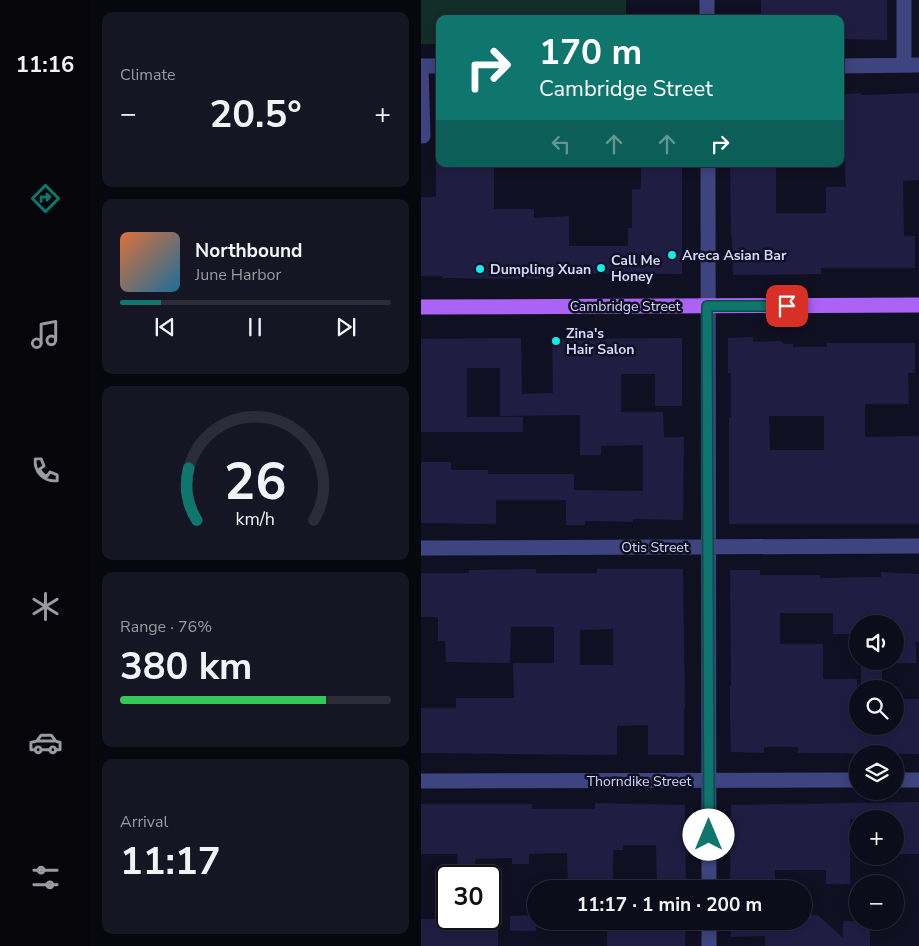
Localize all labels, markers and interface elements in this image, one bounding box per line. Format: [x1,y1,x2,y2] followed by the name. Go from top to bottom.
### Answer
[539,29,642,76] text: 170 m
[456,35,521,100] icon: right
[16,50,74,80] text: 11:16
[120,64,175,86] text: Climate
[539,74,713,104] text: Cambridge Street
[209,89,302,140] text: 20.5°
[120,95,137,133] text: −
[374,95,391,133] text: +
[547,130,575,158] icon: left
[600,130,628,158] icon: ahead
[653,130,681,158] icon: ahead
[706,130,734,158] icon: right
[28,181,63,216] icon: directions
[195,238,302,264] text: Northbound
[682,246,787,265] place label: Areca Asian Bar
[666,249,678,261] marker: Areca Asian Bar
[611,251,661,286] place label: Call Me Honey
[490,260,591,279] place label: Dumpling Xuan
[595,262,607,274] marker: Call Me Honey
[474,263,486,275] marker: Dumpling Xuan
[195,264,281,286] text: June Harbor
[766,285,808,327] pin
[773,292,801,320] icon: arrive
[570,297,680,316] street label: Cambridge Street
[151,313,179,341] icon: previous
[241,313,269,341] icon: pause
[332,313,360,341] icon: next
[28,317,63,352] icon: music
[566,324,634,359] place label: Zina's Hair Salon
[550,335,562,347] marker: Zina's Hair Salon
[224,446,287,517] text: 26
[28,453,63,488] icon: phone
[236,507,275,531] text: km/h
[621,538,689,557] street label: Otis Street
[28,589,63,624] icon: climate
[849,615,904,930] map controls
[849,615,904,670] button: sound
[120,616,212,638] text: Range · 76%
[120,641,252,692] text: 380 km
[849,680,904,735] button: search
[28,725,63,760] icon: car
[849,745,904,800] button: layers
[587,772,691,791] street label: Thorndike Street
[682,808,734,860] position arrow
[849,810,904,865] button: +
[120,811,168,833] text: Arrival
[120,836,221,887] text: 11:17
[28,860,63,895] icon: filters
[436,865,501,930] speed limit sign: 30
[849,875,904,930] button: −
[577,892,762,918] text: 11:17 · 1 min · 200 m

